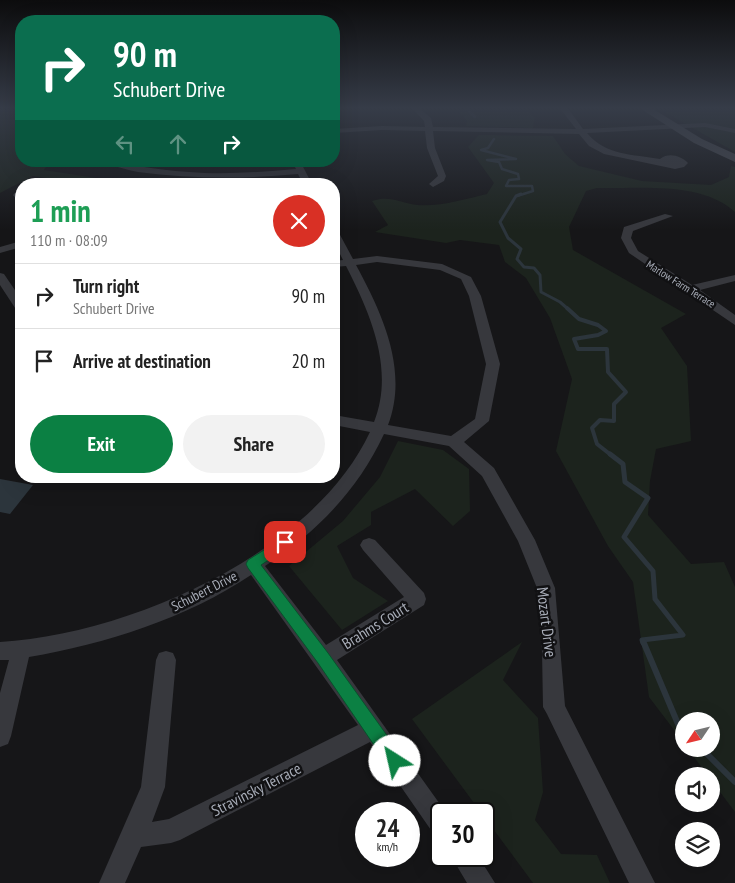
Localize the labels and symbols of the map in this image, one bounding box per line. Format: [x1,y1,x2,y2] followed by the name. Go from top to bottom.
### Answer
[644,257,718,311] street label: Marlow Farm Terrace
[264,521,306,563] pin
[168,567,240,615] street label: Schubert Drive
[533,586,561,658] street label: Mozart Drive
[338,596,412,653] street label: Brahms Court
[675,712,720,758] north arrow
[368,734,420,786] position arrow
[208,758,304,820] street label: Stravinsky Terrace
[430,802,495,867] speed limit sign: 30

